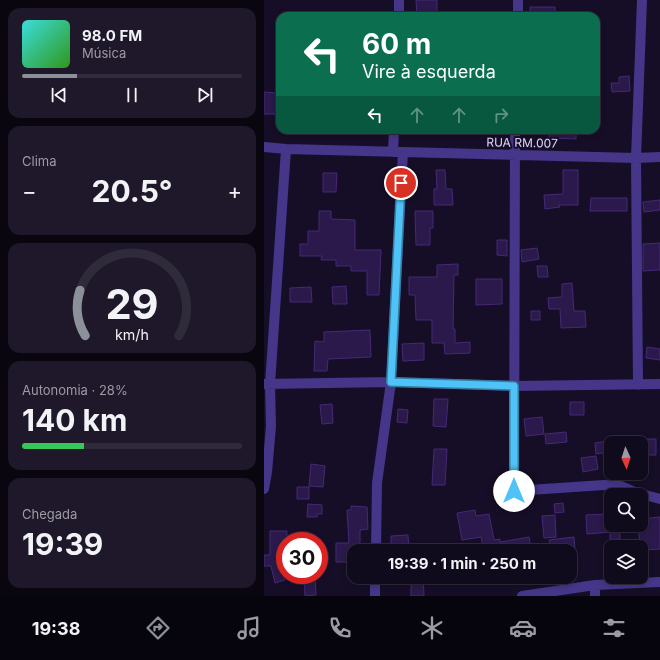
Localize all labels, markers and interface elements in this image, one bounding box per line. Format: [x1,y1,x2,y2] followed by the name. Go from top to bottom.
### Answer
[82,26,142,45] text: 98.0 FM
[362,27,431,61] text: 60 m
[296,28,348,80] icon: left
[82,45,126,61] text: Música
[362,61,496,82] text: Vire à esquerda
[48,84,70,106] icon: previous
[121,84,143,106] icon: pause
[194,84,216,106] icon: next
[364,104,386,126] icon: left
[406,104,428,126] icon: ahead
[448,104,470,126] icon: ahead
[490,104,512,126] icon: right
[486,134,558,151] street label: RUA RM.007
[22,153,56,169] text: Clima
[384,166,418,200] pin
[390,172,412,194] icon: arrive
[92,173,172,209] text: 20.5°
[22,178,37,204] text: −
[227,178,242,204] text: +
[105,279,159,329] text: 29
[115,326,149,343] text: km/h
[22,382,128,398] text: Autonomia · 28%
[22,402,127,438] text: 140 km
[604,436,648,480] north arrow
[604,436,648,584] map controls
[493,470,535,512] position arrow
[604,488,648,532] button: search
[22,506,77,522] text: Chegada
[22,526,103,562] text: 19:39
[276,532,328,584] speed limit sign: 30
[604,540,648,584] button: layers
[388,554,536,573] text: 19:39 · 1 min · 250 m
[144,614,172,642] icon: directions
[235,614,263,642] icon: music
[326,614,354,642] icon: phone
[418,614,446,642] icon: climate
[509,614,537,642] icon: car
[600,614,628,642] icon: filters
[32,618,80,639] text: 19:38

